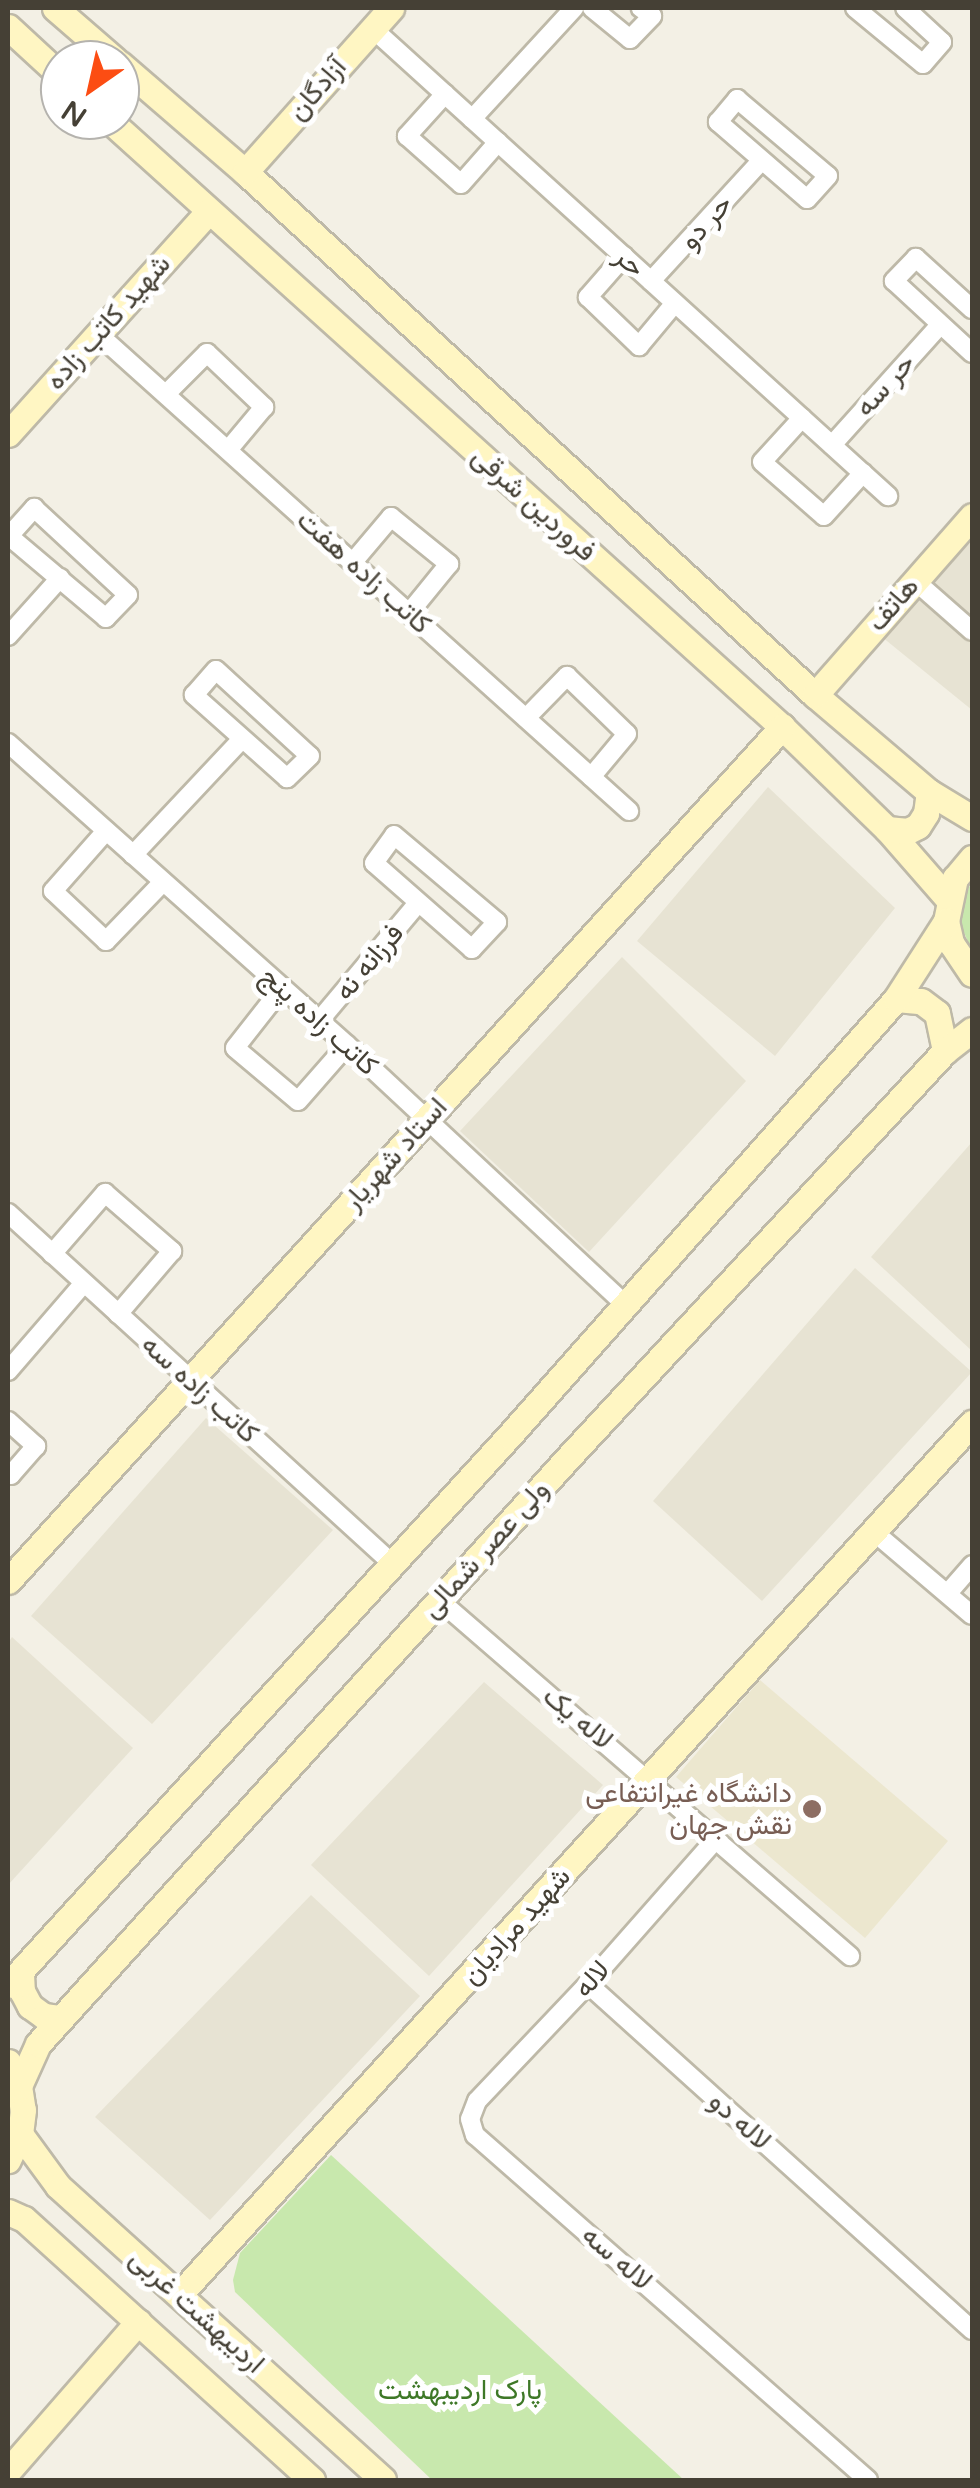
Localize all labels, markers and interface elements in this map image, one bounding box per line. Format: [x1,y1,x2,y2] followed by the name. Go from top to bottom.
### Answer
[40,40,140,140] north arrow
[281,51,353,127] street label: آزادگان
[56,93,93,134] text: N
[673,187,739,257] street label: حر دو
[608,240,652,284] street label: حر
[38,247,178,397] street label: شهید کاتب زاده
[848,346,922,424] street label: حر سه
[465,439,603,569] street label: فروردین شرقی
[290,503,438,641] street label: کاتب زاده هفت
[860,570,926,638] street label: هاتف
[327,917,411,1007] street label: فرزانه نه
[253,959,385,1083] street label: کاتب زاده پنج
[336,1091,454,1217] street label: استاد شهریار
[134,1328,266,1450] street label: کاتب زاده سه
[414,1473,556,1625] street label: ولی عصر شمالی
[536,1679,620,1757] street label: لاله یک
[585,1776,792,1842] place label: دانشگاه غیرانتفاعی نقش جهان
[801,1798,823,1820] marker: دانشگاه غیرانتفاعی نقش جهان
[454,1860,578,1992] street label: شهید مرادیان
[567,1953,617,2005] street label: لاله
[702,2085,778,2157] street label: لاله دو
[575,2218,659,2298] street label: لاله سه
[122,2242,272,2380] street label: اردیبهشت غربی
[378,2373,542,2407] park label: پارک اردیبهشت

